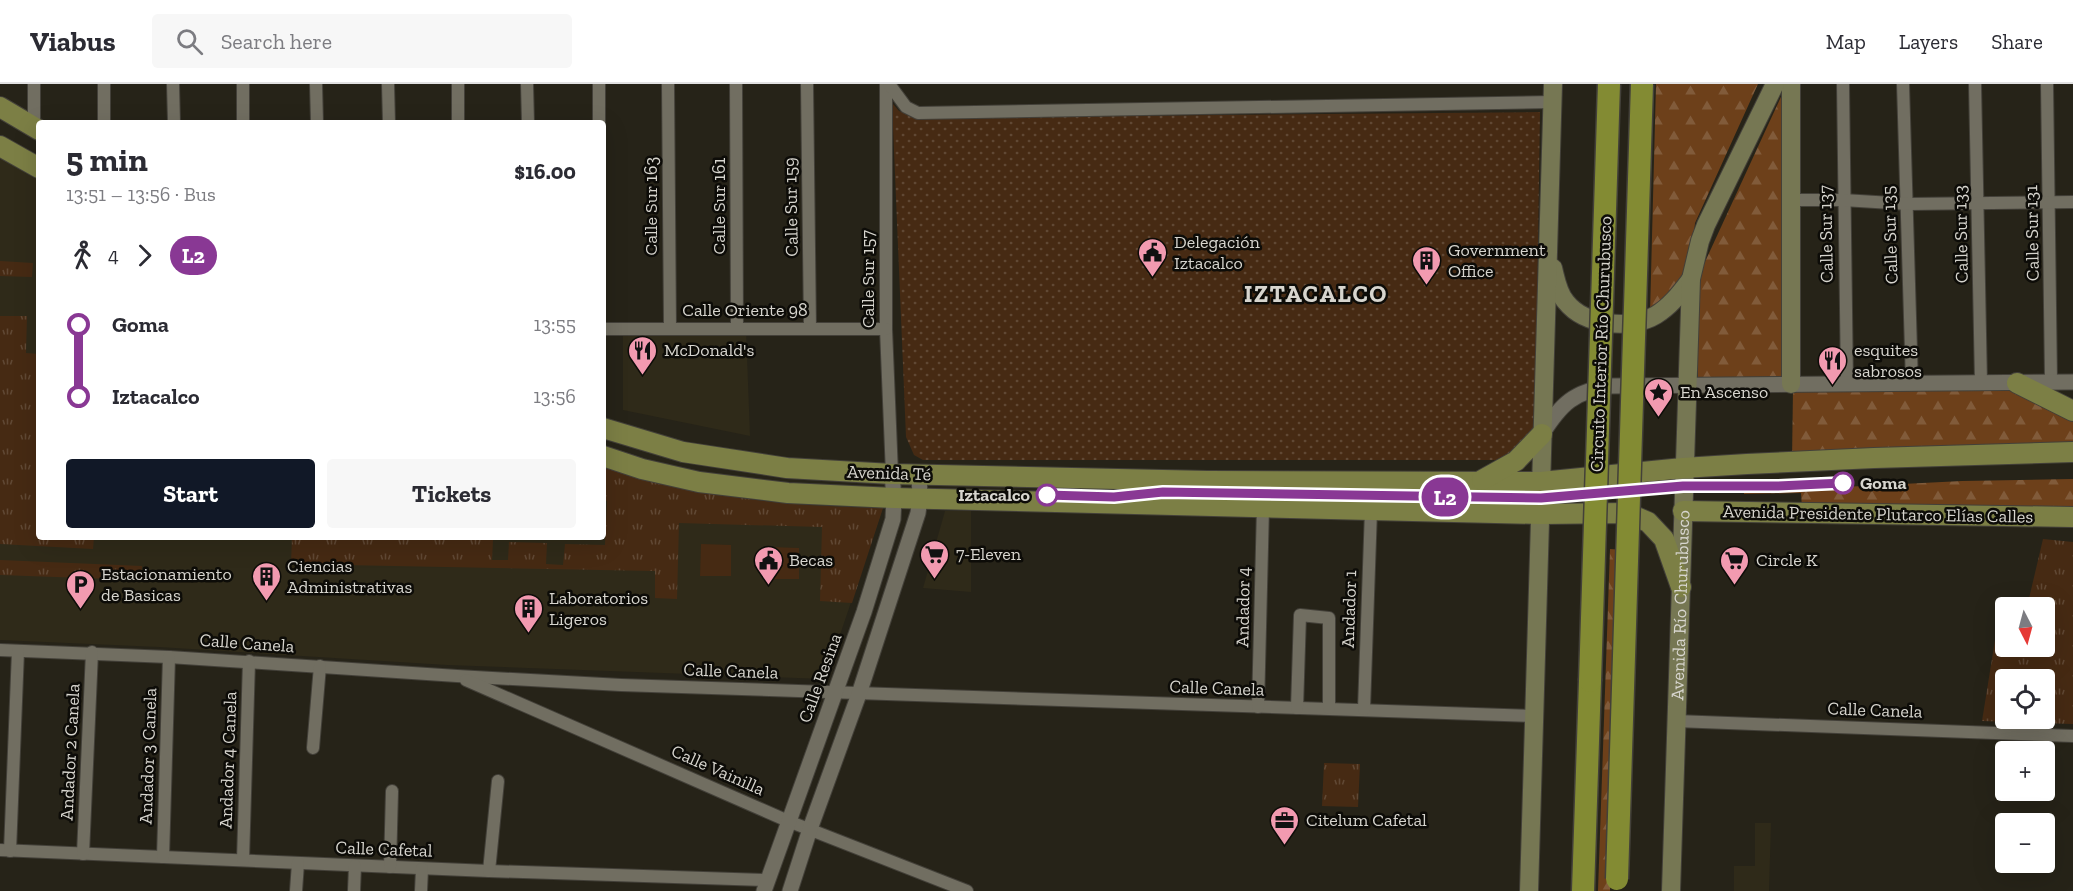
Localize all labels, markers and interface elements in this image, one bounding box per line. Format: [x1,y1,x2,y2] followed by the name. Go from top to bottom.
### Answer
[152,14,572,68] search box
[30,25,116,58] text: Viabus
[173,25,206,58] icon: search
[221,28,332,55] text: Search here
[1826,29,1866,54] text: Map
[1899,29,1958,54] text: Layers
[1991,29,2043,54] text: Share
[66,140,148,179] text: 5 min
[640,156,662,255] street label: Calle Sur 163
[708,157,730,254] street label: Calle Sur 161
[779,157,803,257] street label: Calle Sur 159
[514,158,576,185] text: $16.00
[66,182,216,206] text: 13:51 – 13:56 · Bus
[1814,184,1838,283] street label: Calle Sur 137
[1877,185,1903,285] street label: Calle Sur 135
[1949,185,1973,283] street label: Calle Sur 133
[2020,185,2044,281] street label: Calle Sur 131
[1586,216,1616,472] street label: Circuito Interior Río Churubusco
[857,229,879,328] street label: Calle Sur 157
[1174,231,1261,274] place label: Delegación Iztacalco
[1137,236,1169,278] public building icon: Delegación Iztacalco
[66,239,99,272] icon: walk
[128,239,161,272] icon: forward
[1448,239,1546,282] place label: Government Office
[108,243,119,267] text: 4
[182,243,205,268] text: L2
[1411,244,1443,286] building icon: Government Office
[1244,279,1388,308] district label: IZTACALCO
[682,299,808,321] street label: Calle Oriente 98
[112,311,169,338] text: Goma
[534,312,576,336] text: 13:55
[627,334,659,376] restaurant icon: McDonald's
[664,339,754,361] place label: McDonald's
[1854,339,1922,382] place label: esquites sabrosos
[1817,344,1849,386] restaurant icon: esquites sabrosos
[1643,376,1675,418] place icon: En Ascenso
[1680,381,1768,403] place label: En Ascenso
[112,383,200,410] text: Iztacalco
[533,384,576,408] text: 13:56
[66,459,315,528] button: Start
[327,459,576,528] button: Tickets
[846,461,932,485] street label: Avenida Té
[1832,472,1854,494] marker: Goma
[1860,472,1907,494] place label: Goma
[1418,478,1472,516] line badge: L2
[958,484,1031,506] place label: Iztacalco
[1036,484,1058,506] marker: Iztacalco
[1434,485,1457,510] text: L2
[1723,500,2033,528] street label: Avenida Presidente Plutarco Elías Calles
[1666,510,1694,701] street label: Avenida Río Churubusco
[919,538,951,580] supermarket icon: 7-Eleven
[956,543,1022,565] place label: 7-Eleven
[752,544,784,586] public building icon: Becas
[1719,544,1751,586] supermarket icon: Circle K
[789,549,833,571] place label: Becas
[1756,549,1818,571] place label: Circle K
[287,555,412,598] place label: Ciencias Administrativas
[250,560,282,602] building icon: Ciencias Administrativas
[101,563,232,606] place label: Estacionamiento de Basicas
[1231,566,1255,648] street label: Andador 4
[64,568,96,610] parking icon: Estacionamiento de Basicas
[1337,570,1361,648] street label: Andador 1
[549,587,648,630] place label: Laboratorios Ligeros
[512,592,544,634] building icon: Laboratorios Ligeros
[1995,597,2055,657] north arrow
[1995,597,2055,873] map controls
[199,629,295,657] street label: Calle Canela
[794,630,846,726] street label: Calle Resina
[683,658,779,684] street label: Calle Canela
[1995,669,2055,729] button: locate
[1169,675,1265,701] street label: Calle Canela
[55,683,85,821] street label: Andador 2 Canela
[135,687,161,825] street label: Andador 3 Canela
[215,691,241,829] street label: Andador 4 Canela
[1827,697,1923,723] street label: Calle Canela
[668,740,768,800] street label: Calle Vainilla
[1995,741,2055,801] button: +
[1269,804,1301,846] office icon: Citelum Cafetal
[1306,809,1427,831] place label: Citelum Cafetal
[1995,813,2055,873] button: −
[335,836,433,862] street label: Calle Cafetal

